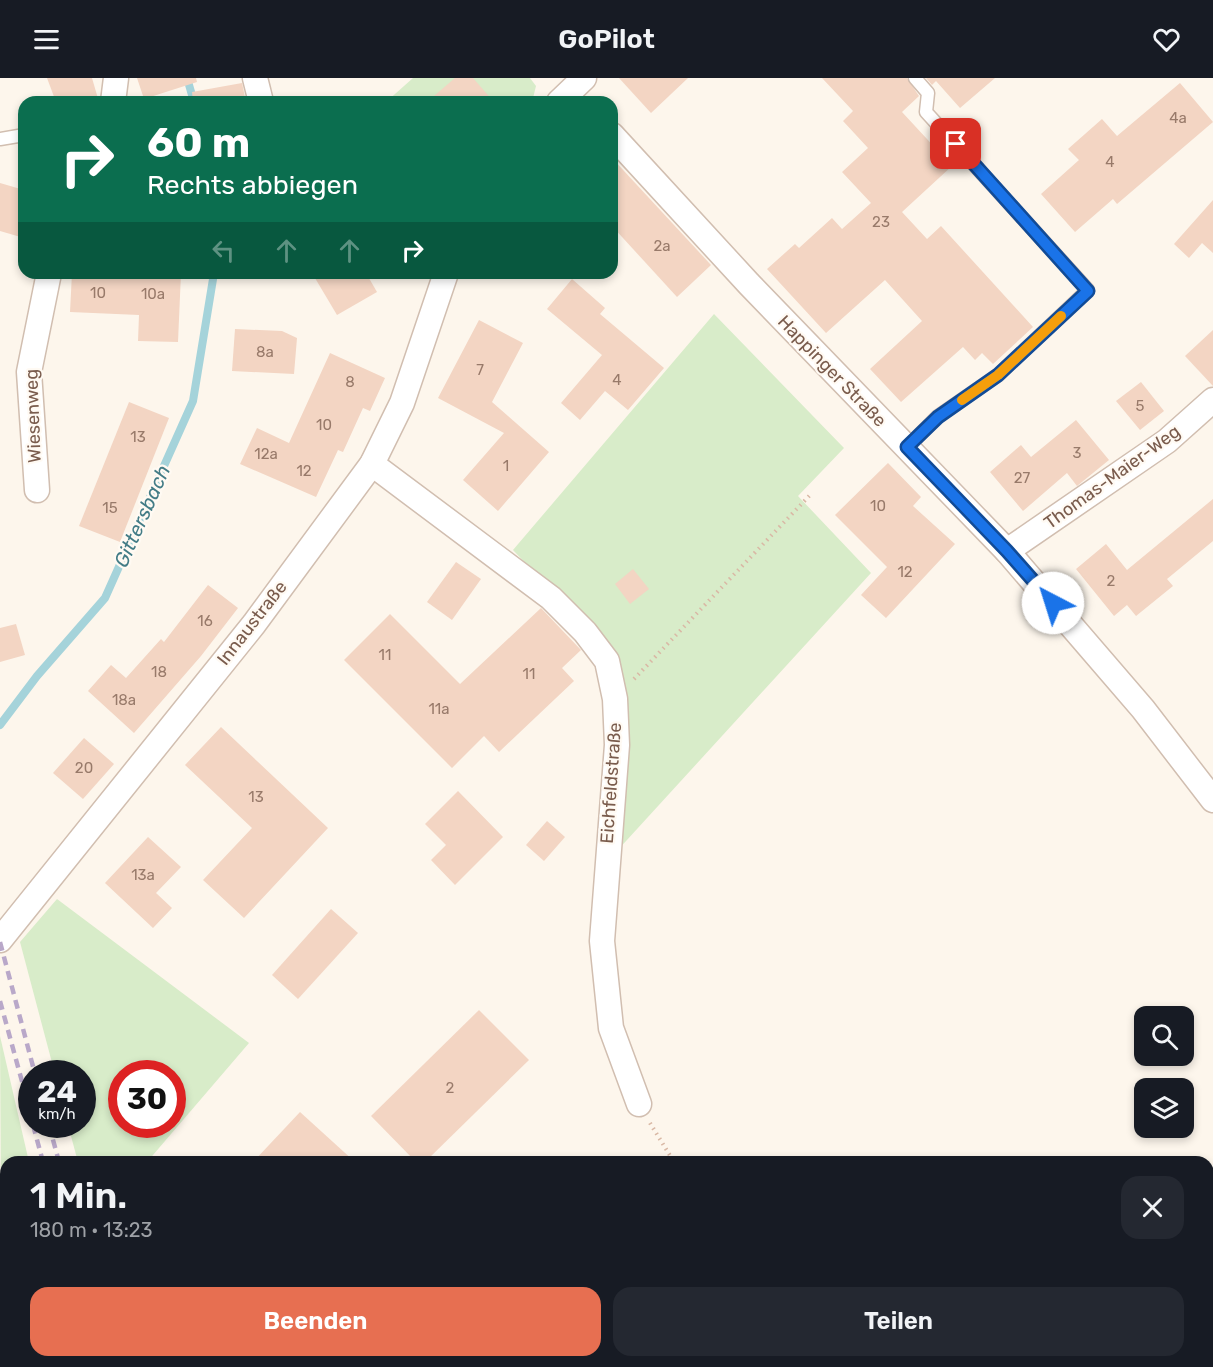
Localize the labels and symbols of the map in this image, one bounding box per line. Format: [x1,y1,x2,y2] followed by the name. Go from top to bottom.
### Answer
[1169,109,1187,127] house number: 4a
[930,118,981,169] pin
[1105,153,1115,171] house number: 4
[872,213,890,231] house number: 23
[653,237,671,255] house number: 2a
[90,284,106,302] house number: 10
[141,285,165,303] house number: 10a
[773,311,891,431] street label: Happinger Straße
[256,343,274,361] house number: 8a
[476,361,484,379] house number: 7
[20,369,46,463] street label: Wiesenweg
[612,371,622,389] house number: 4
[345,373,355,391] house number: 8
[1136,397,1145,415] house number: 5
[316,416,332,434] house number: 10
[1040,420,1184,534] street label: Thomas-Maier-Weg
[130,428,146,446] house number: 13
[1072,444,1082,462] house number: 3
[254,445,278,463] house number: 12a
[503,457,509,475] house number: 1
[109,461,175,571] water label: Gittersbach
[296,462,312,480] house number: 12
[1014,469,1031,487] house number: 27
[870,497,886,515] house number: 10
[102,499,118,517] house number: 15
[897,563,913,581] house number: 12
[1021,571,1085,635] position arrow
[1107,572,1116,590] house number: 2
[212,576,292,670] street label: Innaustraße
[197,612,213,630] house number: 16
[379,646,391,664] house number: 11
[151,663,167,681] house number: 18
[523,665,535,683] house number: 11
[112,691,136,709] house number: 18a
[428,700,450,718] house number: 11a
[596,722,626,844] street label: Eichfeldstraße
[75,759,93,777] house number: 20
[248,788,264,806] house number: 13
[131,866,155,884] house number: 13a
[108,1060,186,1138] speed limit sign: 30
[446,1079,455,1097] house number: 2

